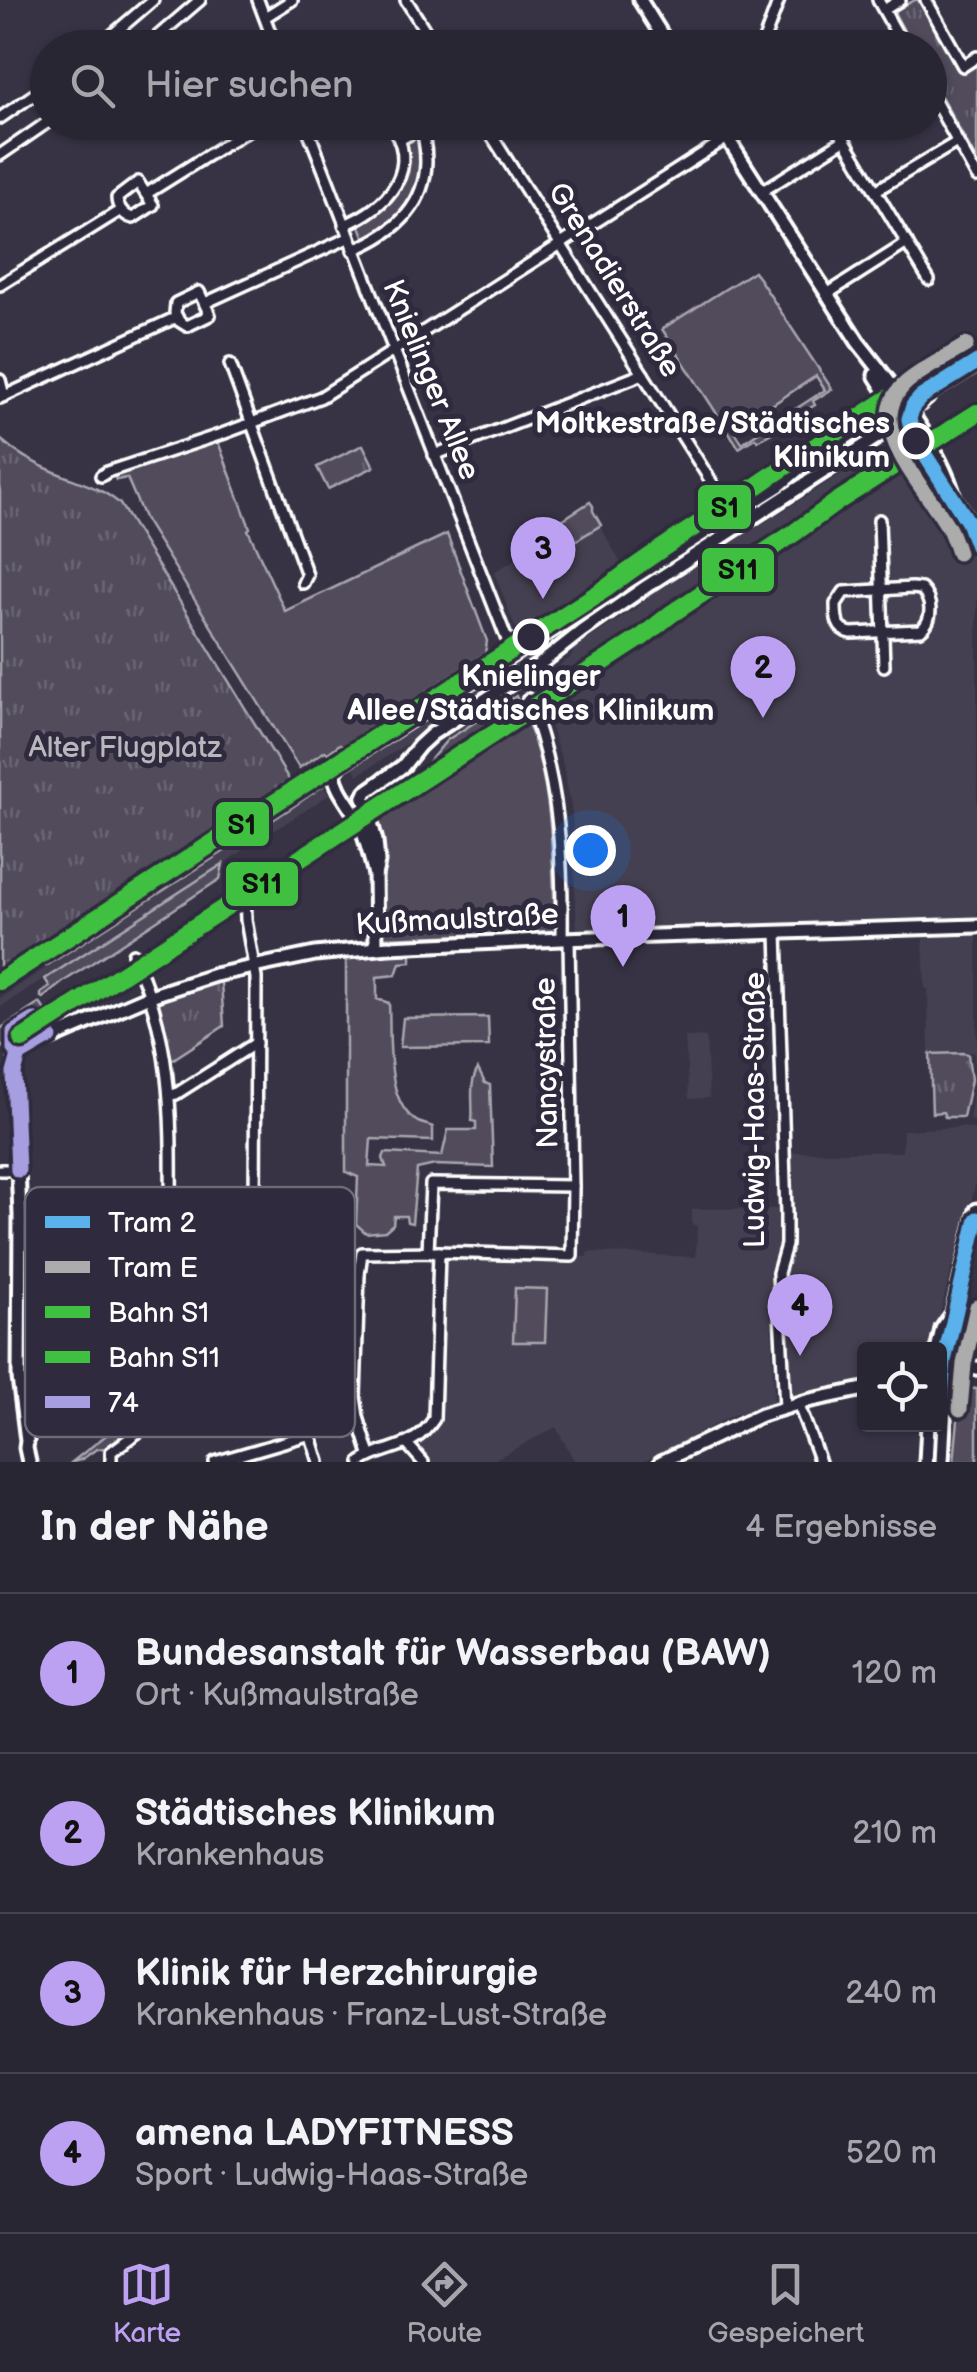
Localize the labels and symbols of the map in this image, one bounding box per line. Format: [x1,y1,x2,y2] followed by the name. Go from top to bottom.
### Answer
[540,176,688,384] street label: Grenadierstraße
[374,275,488,485] street label: Knielinger Allee
[535,406,890,476] place label: Moltkestraße/Städtisches Klinikum
[899,424,933,458] marker: Moltkestraße/Städtisches Klinikum
[696,483,753,531] line badge: S1
[711,492,739,525] text: S1
[510,516,576,599] pin: 3
[700,546,776,594] line badge: S11
[718,554,758,587] text: S11
[514,620,548,654] marker: Knielinger Allee/Städtisches Klinikum
[730,636,796,718] pin: 2
[347,659,714,729] place label: Knielinger Allee/Städtisches Klinikum
[28,730,222,766] park label: Alter Flugplatz
[214,800,271,848] line badge: S1
[228,809,256,842] text: S1
[565,825,616,876] your location
[224,860,300,908] line badge: S11
[242,868,282,901] text: S11
[590,884,656,967] pin: 1
[355,897,559,943] street label: Kußmaulstraße
[737,972,773,1248] street label: Ludwig-Haas-Straße
[528,977,566,1149] street label: Nancystraße
[25,1187,355,1437] legend
[108,1207,197,1240] text: Tram 2
[108,1252,198,1285] text: Tram E
[768,1274,832,1356] pin: 4
[108,1297,209,1330] text: Bahn S1
[108,1342,220,1375] text: Bahn S11
[108,1387,139,1420] text: 74

